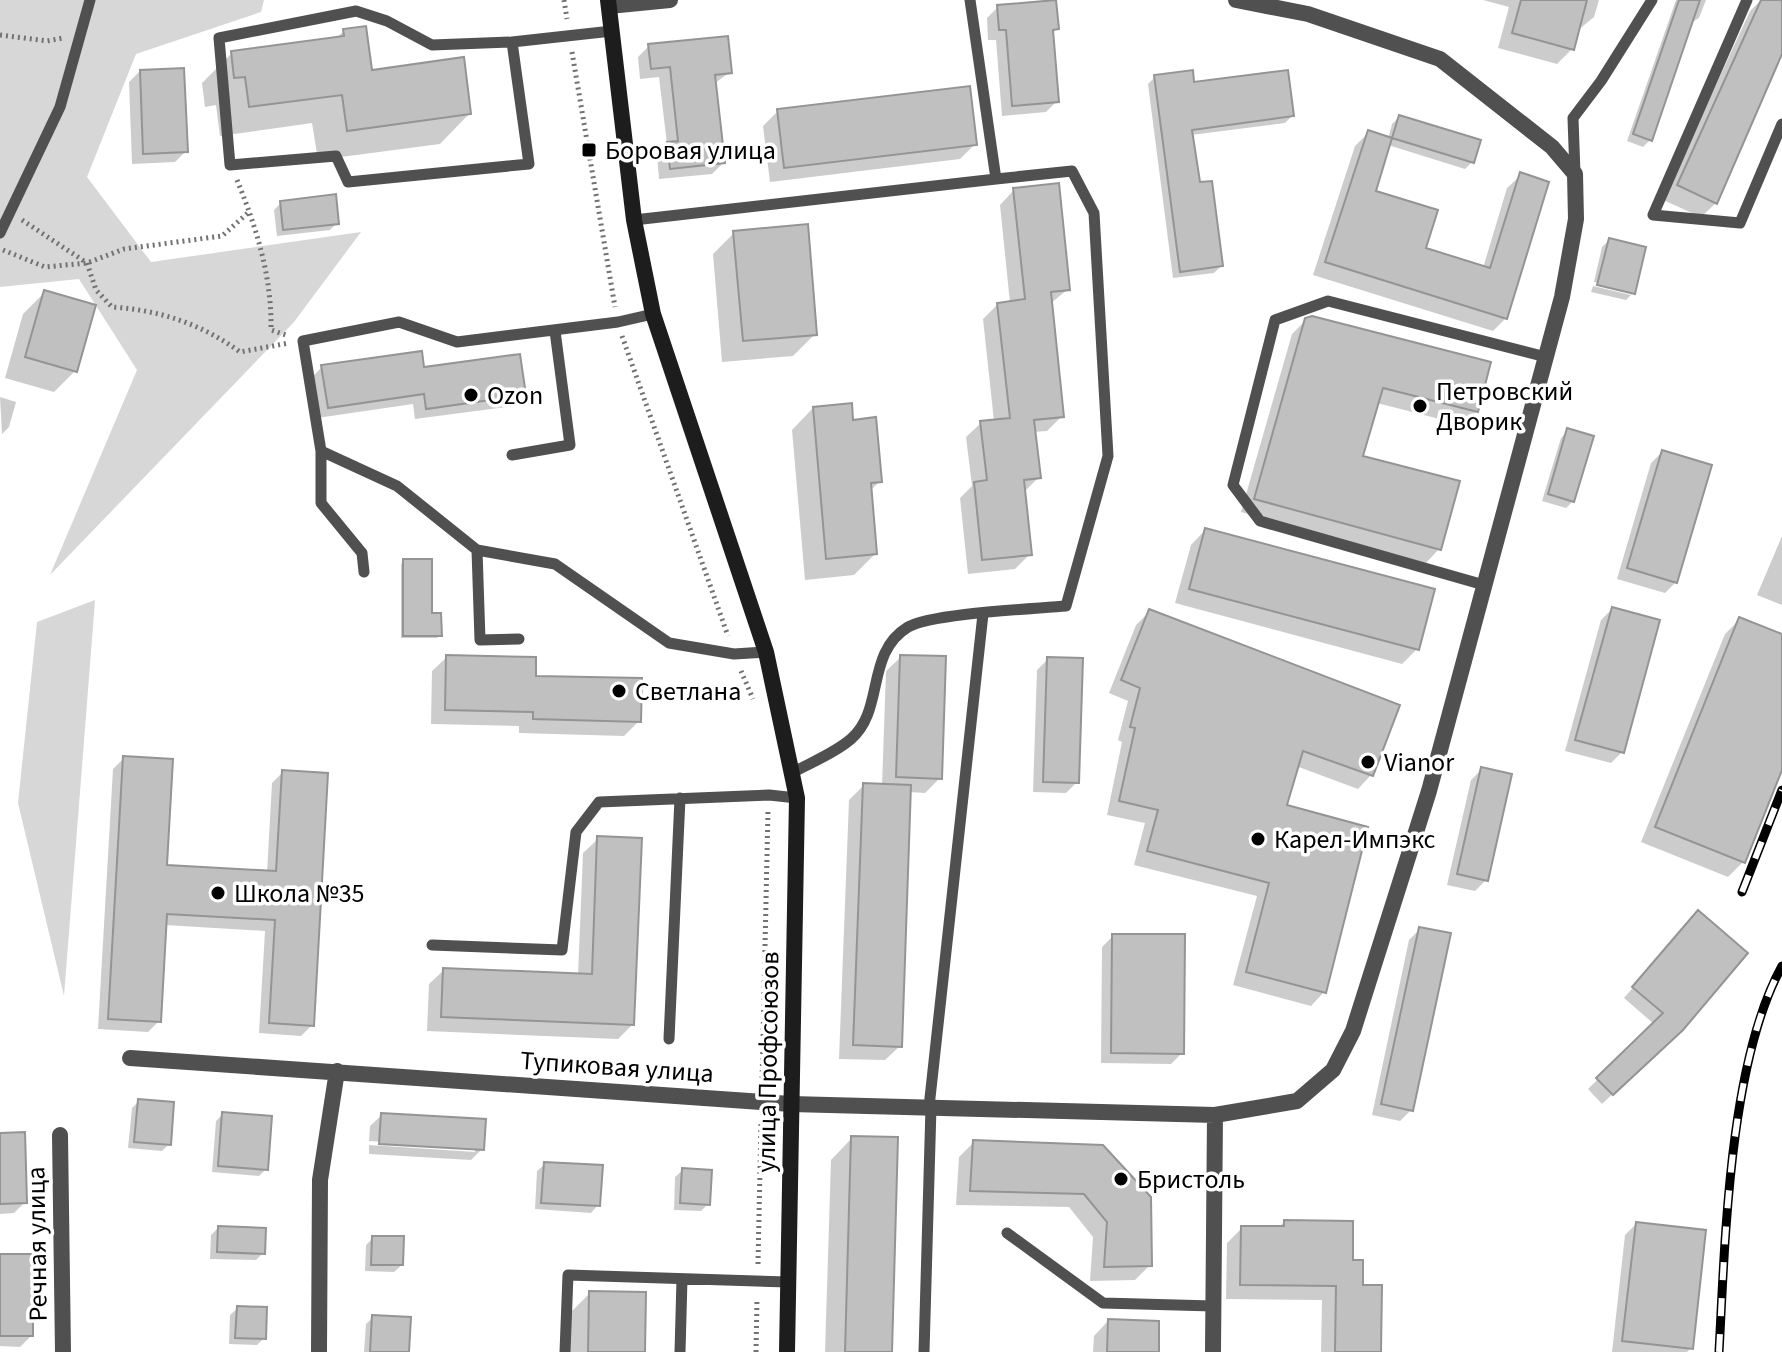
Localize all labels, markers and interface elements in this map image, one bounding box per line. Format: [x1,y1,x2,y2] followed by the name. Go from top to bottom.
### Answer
[605,132,776,169] place label: Боровая улица
[580,141,598,159] marker: Боровая улица
[1436,373,1573,440] place label: Петровский Дворик
[487,377,543,414] place label: Ozon
[462,386,480,404] marker: Ozon
[1411,397,1429,415] marker: Петровский Дворик
[635,673,741,710] place label: Светлана
[610,682,628,700] marker: Светлана
[1384,744,1455,781] place label: Vianor
[1359,753,1377,771] marker: Vianor
[1274,821,1436,858] place label: Карел-Импэкс
[1249,830,1267,848] marker: Карел-Импэкс
[234,875,365,912] place label: Школа №35
[209,884,227,902] marker: Школа №35
[748,951,788,1173] street label: улица Профсоюзов
[519,1042,715,1092] street label: Тупиковая улица
[1137,1161,1245,1198] place label: Бристоль
[17,1166,57,1322] street label: Речная улица
[1112,1170,1130,1188] marker: Бристоль

